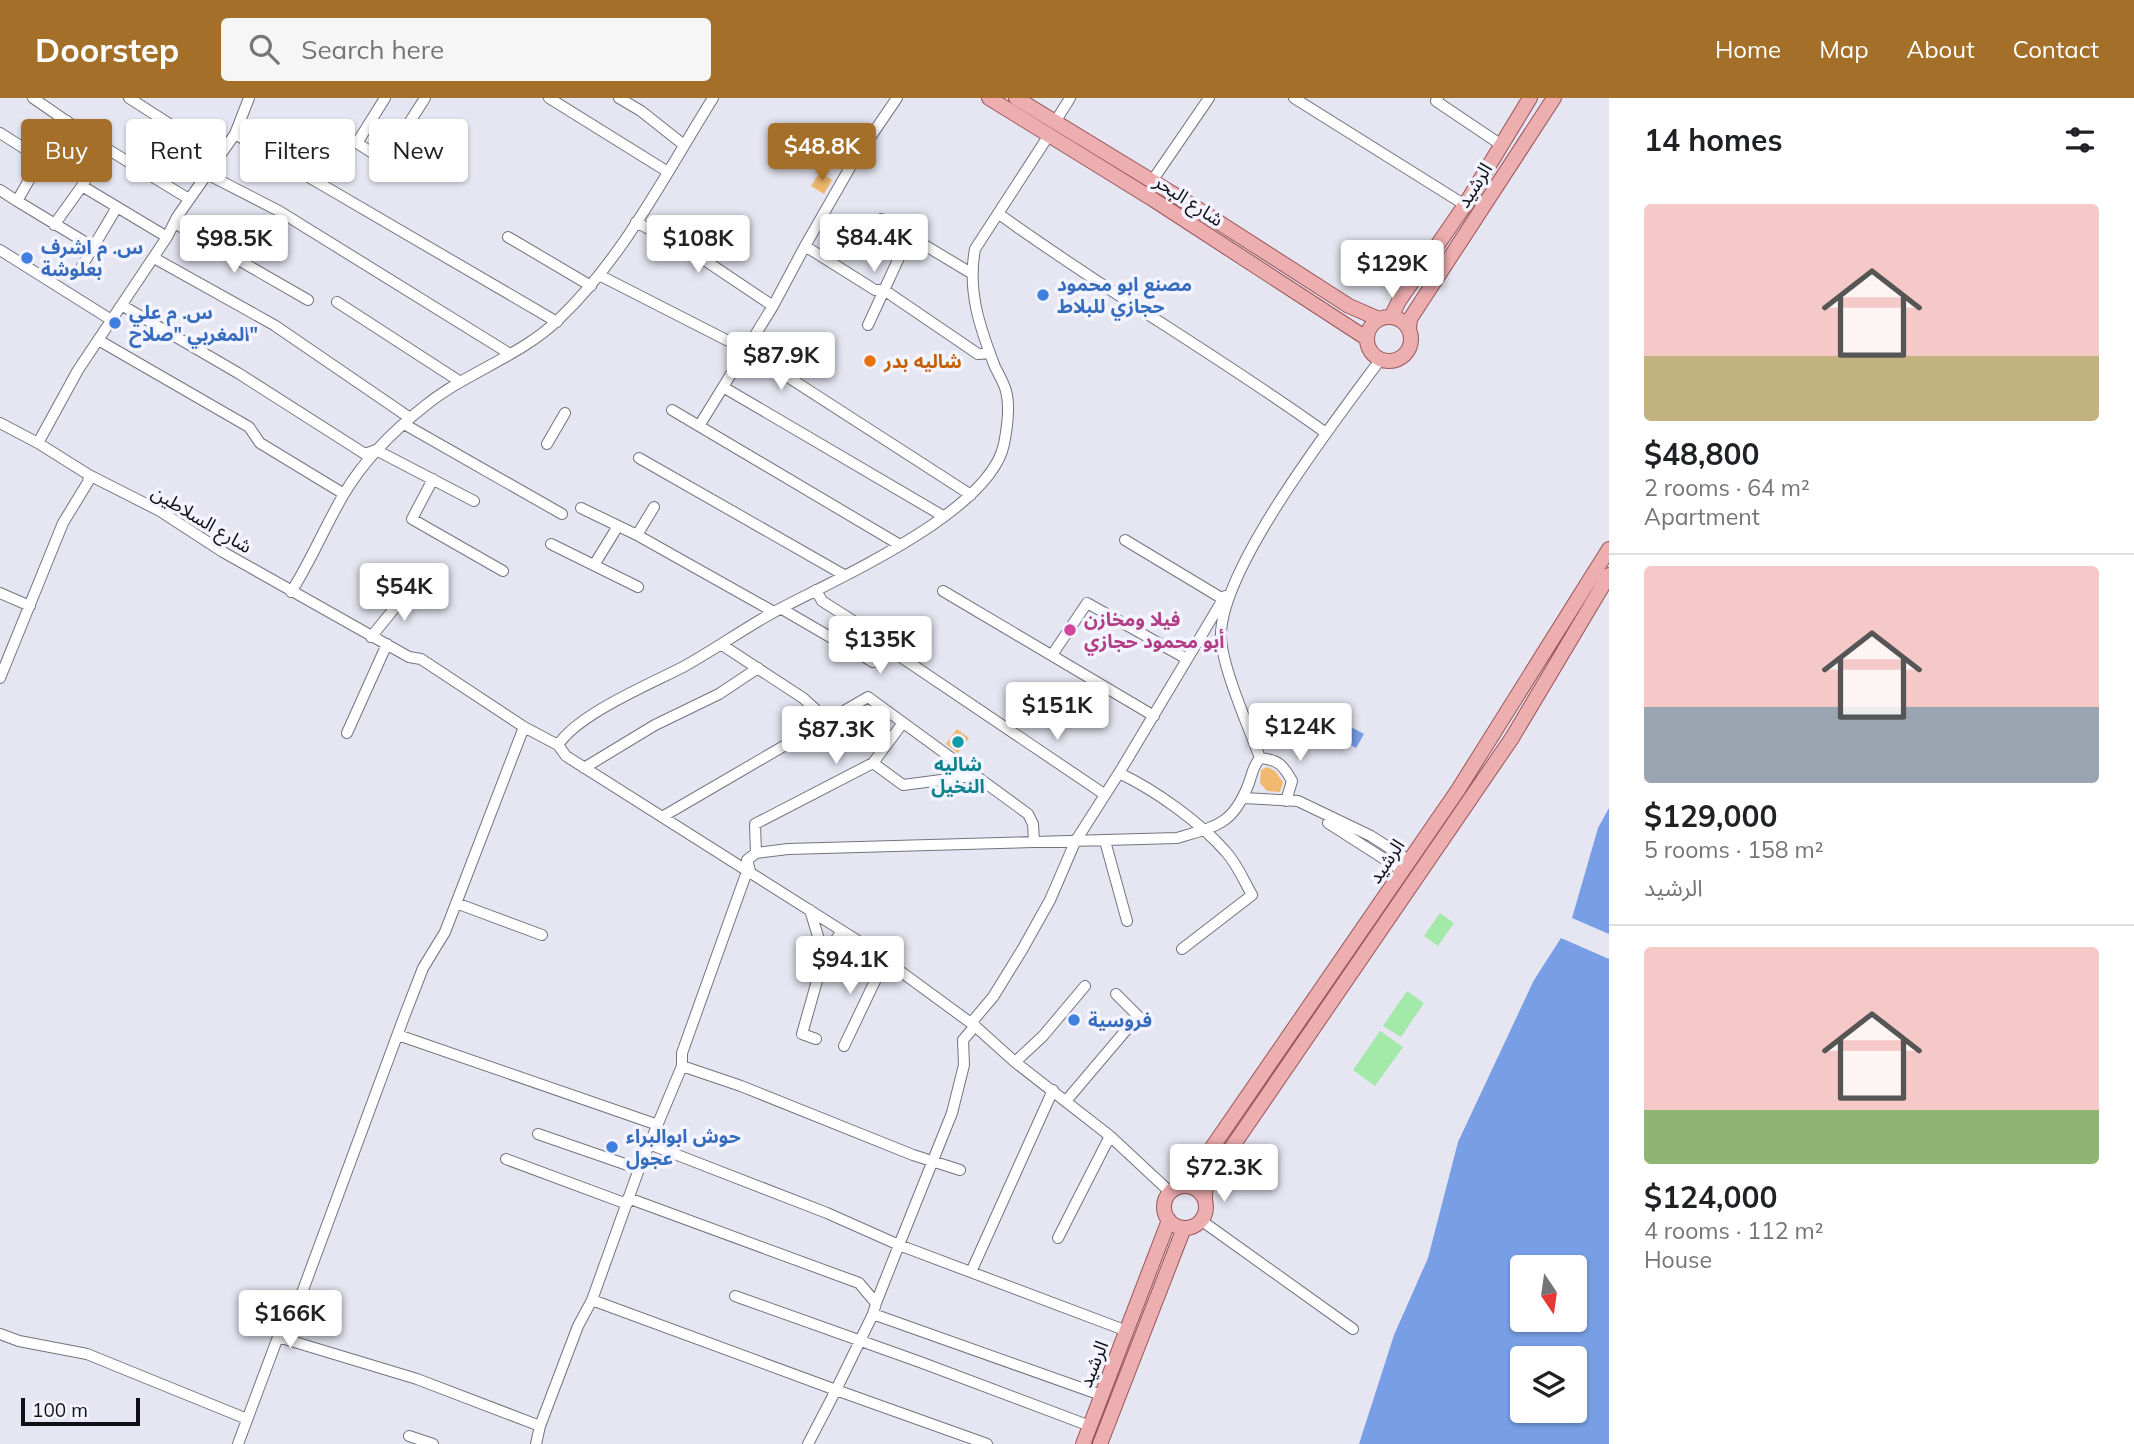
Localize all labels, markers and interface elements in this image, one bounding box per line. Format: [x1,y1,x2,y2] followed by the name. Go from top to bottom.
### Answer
[221,18,711,81] search box
[35,29,179,70] text: Doorstep
[245,30,283,68] icon: search
[301,33,444,66] text: Search here
[1715,34,1781,64] text: Home
[1819,34,1869,64] text: Map
[1907,34,1975,64] text: About
[2013,34,2099,64] text: Contact
[21,119,112,182] chip: Buy
[126,119,226,182] chip: Rent
[240,119,355,182] chip: Filters
[369,119,468,182] chip: New
[1644,121,1783,159] text: 14 homes
[2061,121,2099,159] icon: filters
[765,123,879,183] pin: $48.8K
[784,131,860,160] text: $48.8K
[1451,158,1497,212] street label: الرشيد
[1148,168,1228,233] street label: شارع البحر
[817,214,931,274] pin: $84.4K
[177,216,291,275] pin: $98.5K
[649,216,747,275] pin: $108K
[836,222,912,251] text: $84.4K
[196,223,272,252] text: $98.5K
[663,223,733,252] text: $108K
[41,235,143,281] place label: س. م اشرف بعلوشة
[1343,240,1441,300] pin: $129K
[1357,248,1427,277] text: $129K
[19,250,35,266] marker: س. م اشرف بعلوشة
[1809,250,1935,376] icon: home
[1057,272,1192,321] place label: مصنع ابو محمود حجازي للبلاط
[1035,287,1051,303] marker: مصنع ابو محمود حجازي للبلاط
[129,300,258,349] place label: س. م علي المغربي "صلاح"
[107,315,123,331] marker: س. م علي المغربي "صلاح"
[724,332,838,392] pin: $87.9K
[743,340,819,369] text: $87.9K
[883,349,962,373] place label: شاليه بدر
[862,353,878,369] marker: شاليه بدر
[1644,435,1759,473] text: $48,800
[1644,473,1810,502] text: 2 rooms · 64 m²
[146,480,257,560] street label: شارع السلاطين
[1644,502,1760,531] text: Apartment
[363,564,445,623] pin: $54K
[376,571,432,600] text: $54K
[1084,607,1224,656] place label: فيلا ومخازن أبو محمود حجازي
[1809,612,1935,738] icon: home
[831,616,929,676] pin: $135K
[1062,622,1078,638] marker: فيلا ومخازن أبو محمود حجازي
[845,624,915,653] text: $135K
[1008,682,1106,742] pin: $151K
[1022,690,1092,719] text: $151K
[1251,704,1349,763] pin: $124K
[779,706,893,766] pin: $87.3K
[1265,711,1335,740] text: $124K
[798,714,874,743] text: $87.3K
[950,734,966,750] marker: شاليه النخيل
[931,752,985,798] place label: شاليه النخيل
[1644,797,1777,835] text: $129,000
[1362,834,1410,888] street label: الرشيد
[1644,835,1824,864] text: 5 rooms · 158 m²
[1644,873,1703,902] text: الرشيد
[793,936,907,996] pin: $94.1K
[812,944,888,973] text: $94.1K
[1809,993,1935,1119] icon: home
[1088,1008,1152,1032] place label: فروسية
[1066,1012,1082,1028] marker: فروسية
[626,1124,741,1170] place label: حوش ابوالبراء عجول
[604,1139,620,1155] marker: حوش ابوالبراء عجول
[1167,1144,1281,1204] pin: $72.3K
[1186,1152,1262,1181] text: $72.3K
[1644,1178,1777,1216] text: $124,000
[1644,1216,1824,1245] text: 4 rooms · 112 m²
[1644,1245,1712,1274] text: House
[1510,1255,1587,1332] north arrow
[1510,1255,1587,1423] map controls
[241,1290,339,1350] pin: $166K
[255,1298,325,1327] text: $166K
[1073,1337,1113,1391] street label: الرشيد
[1510,1346,1587,1423] button: layers
[21,1395,140,1427] scale bar
[32,1398,88,1422] text: 100 m

